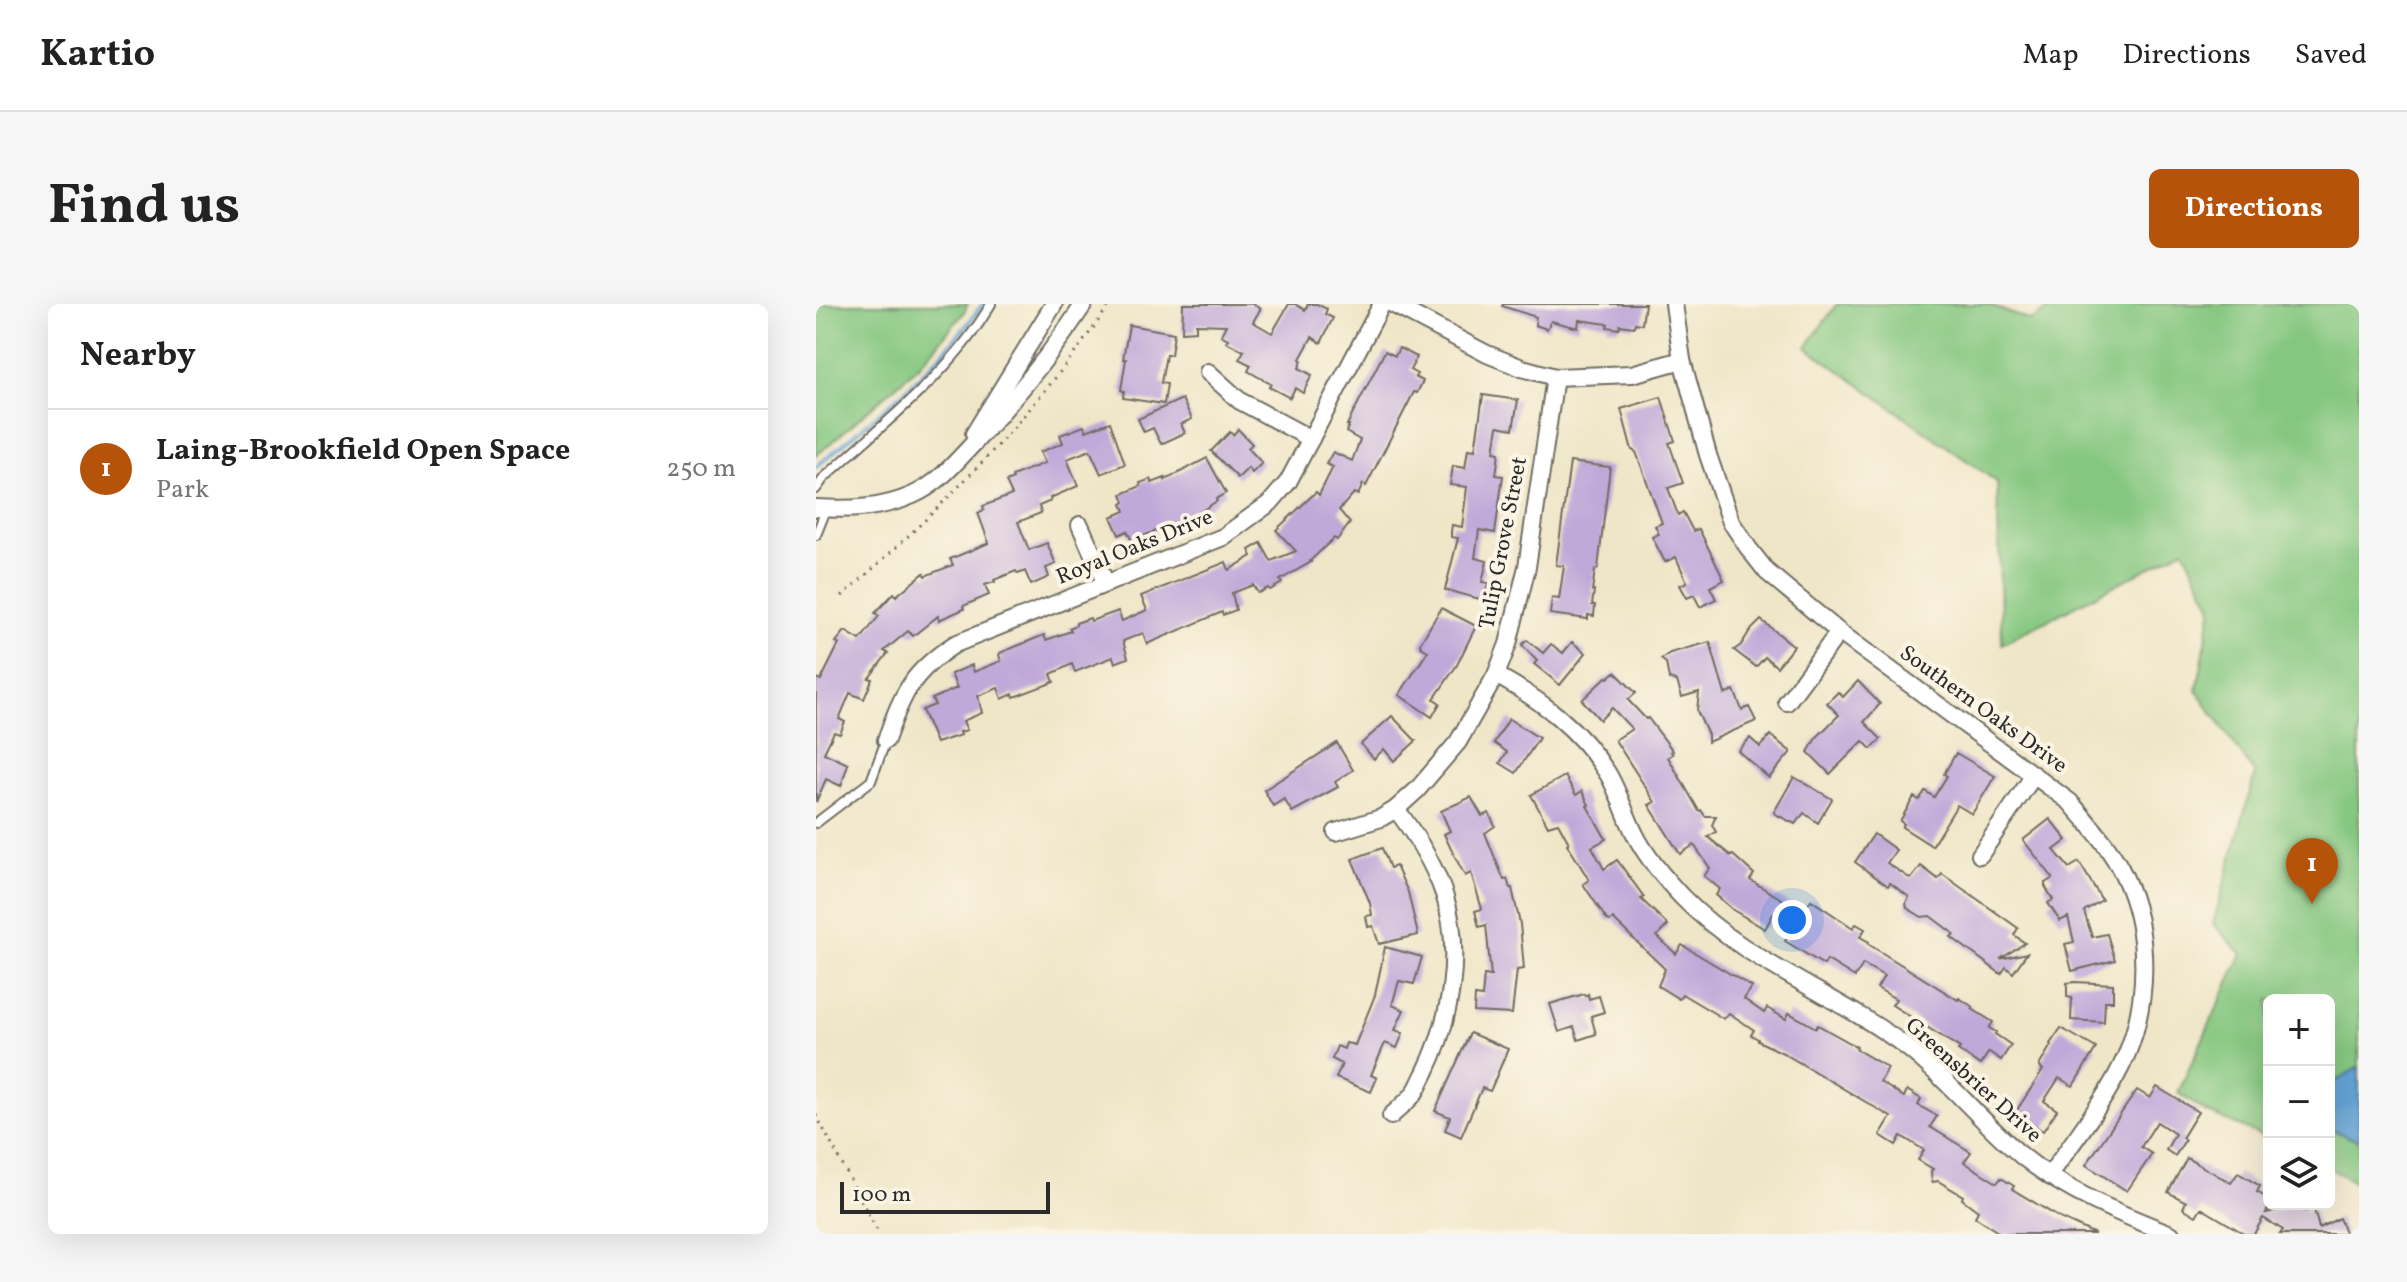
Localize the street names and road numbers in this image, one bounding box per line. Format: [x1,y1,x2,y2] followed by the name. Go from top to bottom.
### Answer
[1472,454,1536,632] street label: Tulip Grove Street
[1052,502,1218,594] street label: Royal Oaks Drive
[1893,638,2073,782] street label: Southern Oaks Drive
[1898,1011,2048,1151] street label: Greensbrier Drive

